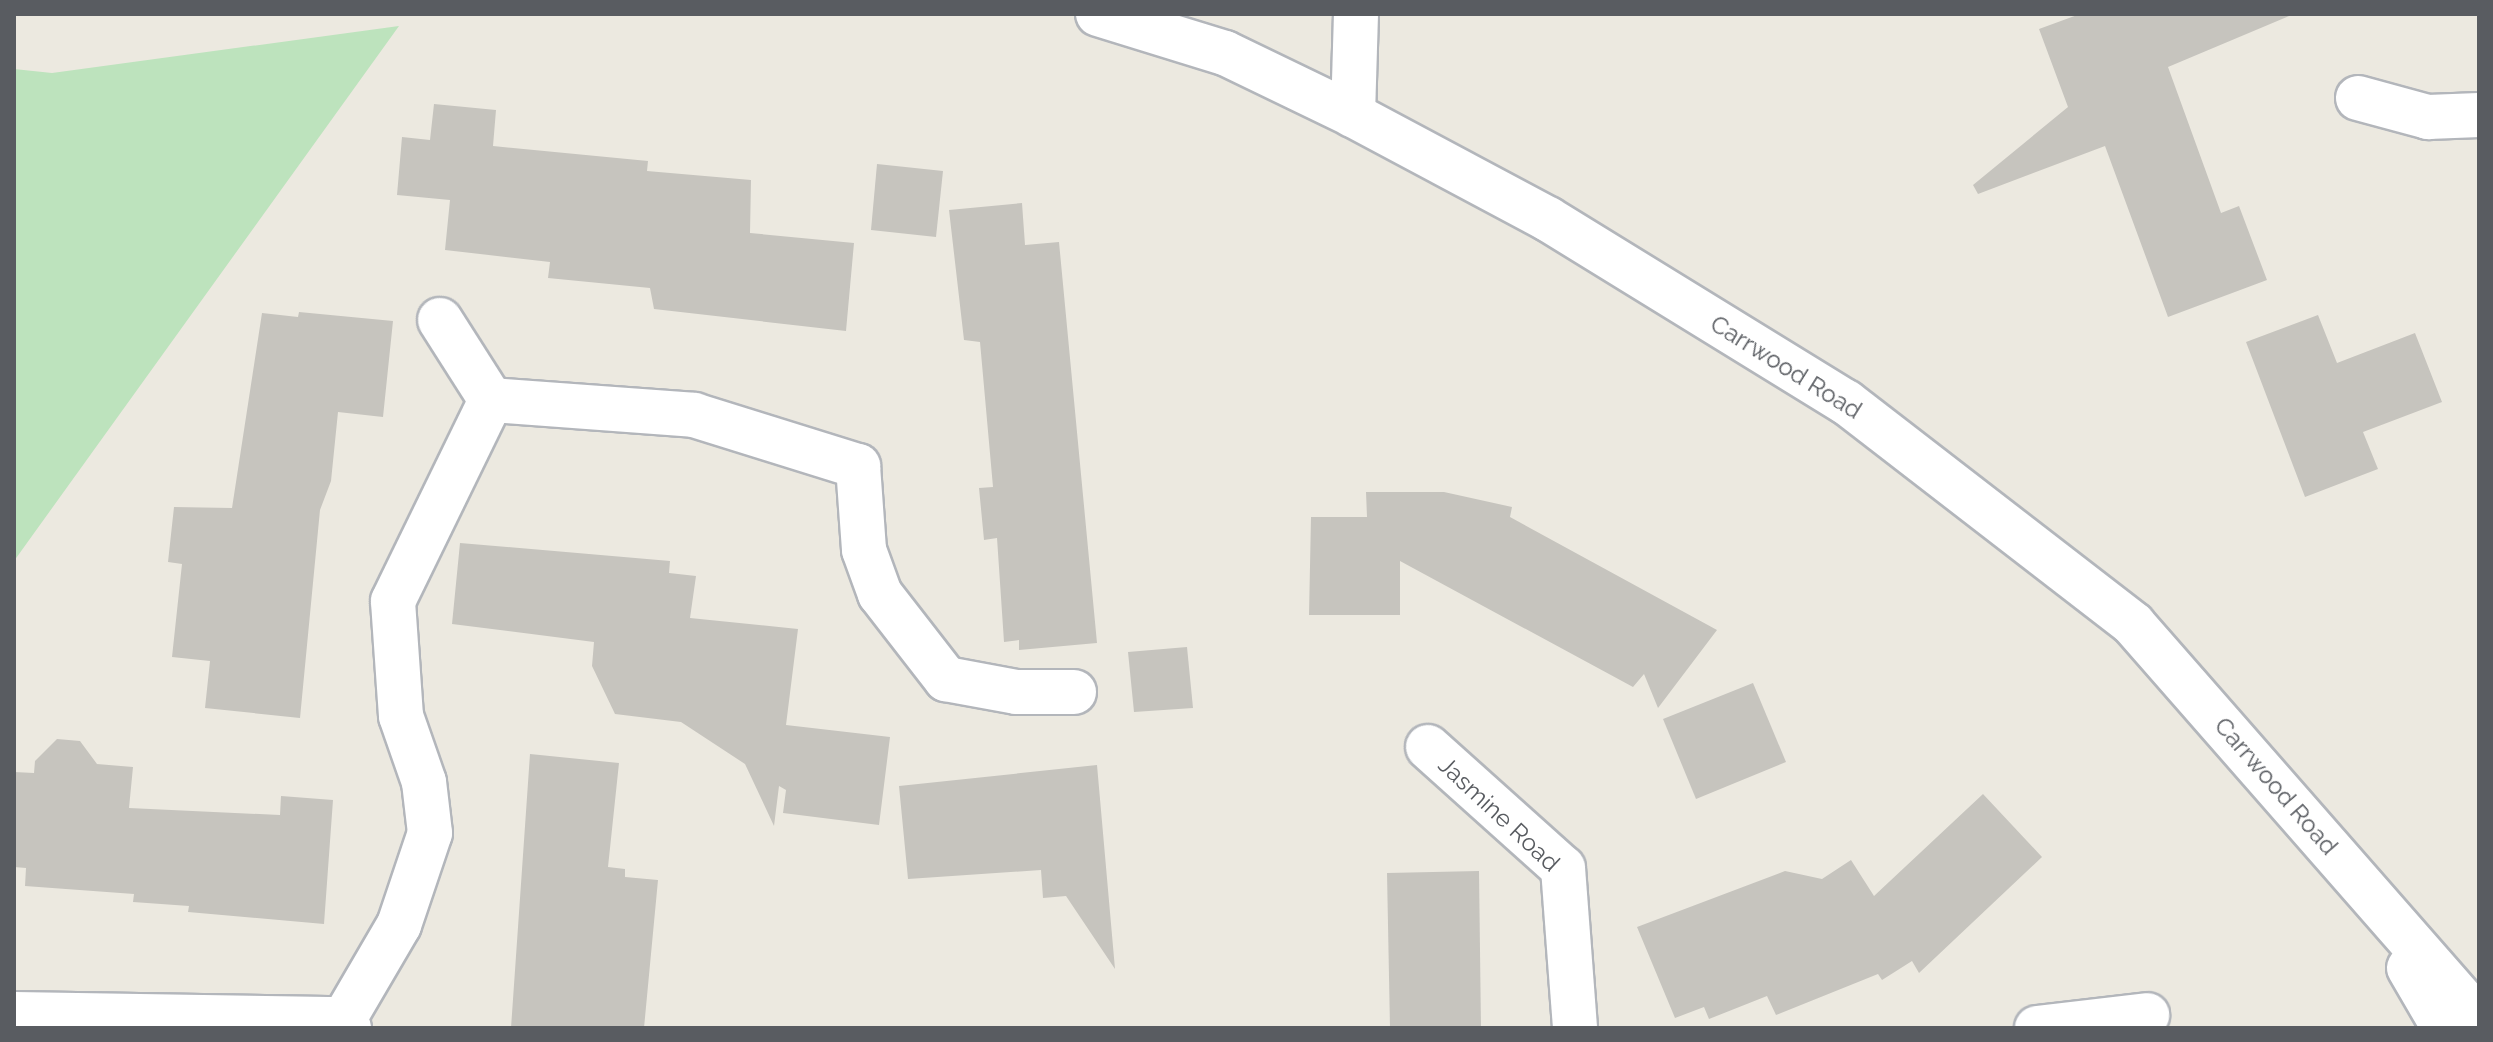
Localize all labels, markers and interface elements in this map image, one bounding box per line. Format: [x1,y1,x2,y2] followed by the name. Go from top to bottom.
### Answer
[1705,309,1867,425] street label: Carrwood Road
[2209,711,2343,861] street label: Carrwood Road
[1432,751,1566,877] street label: Jasmine Road

